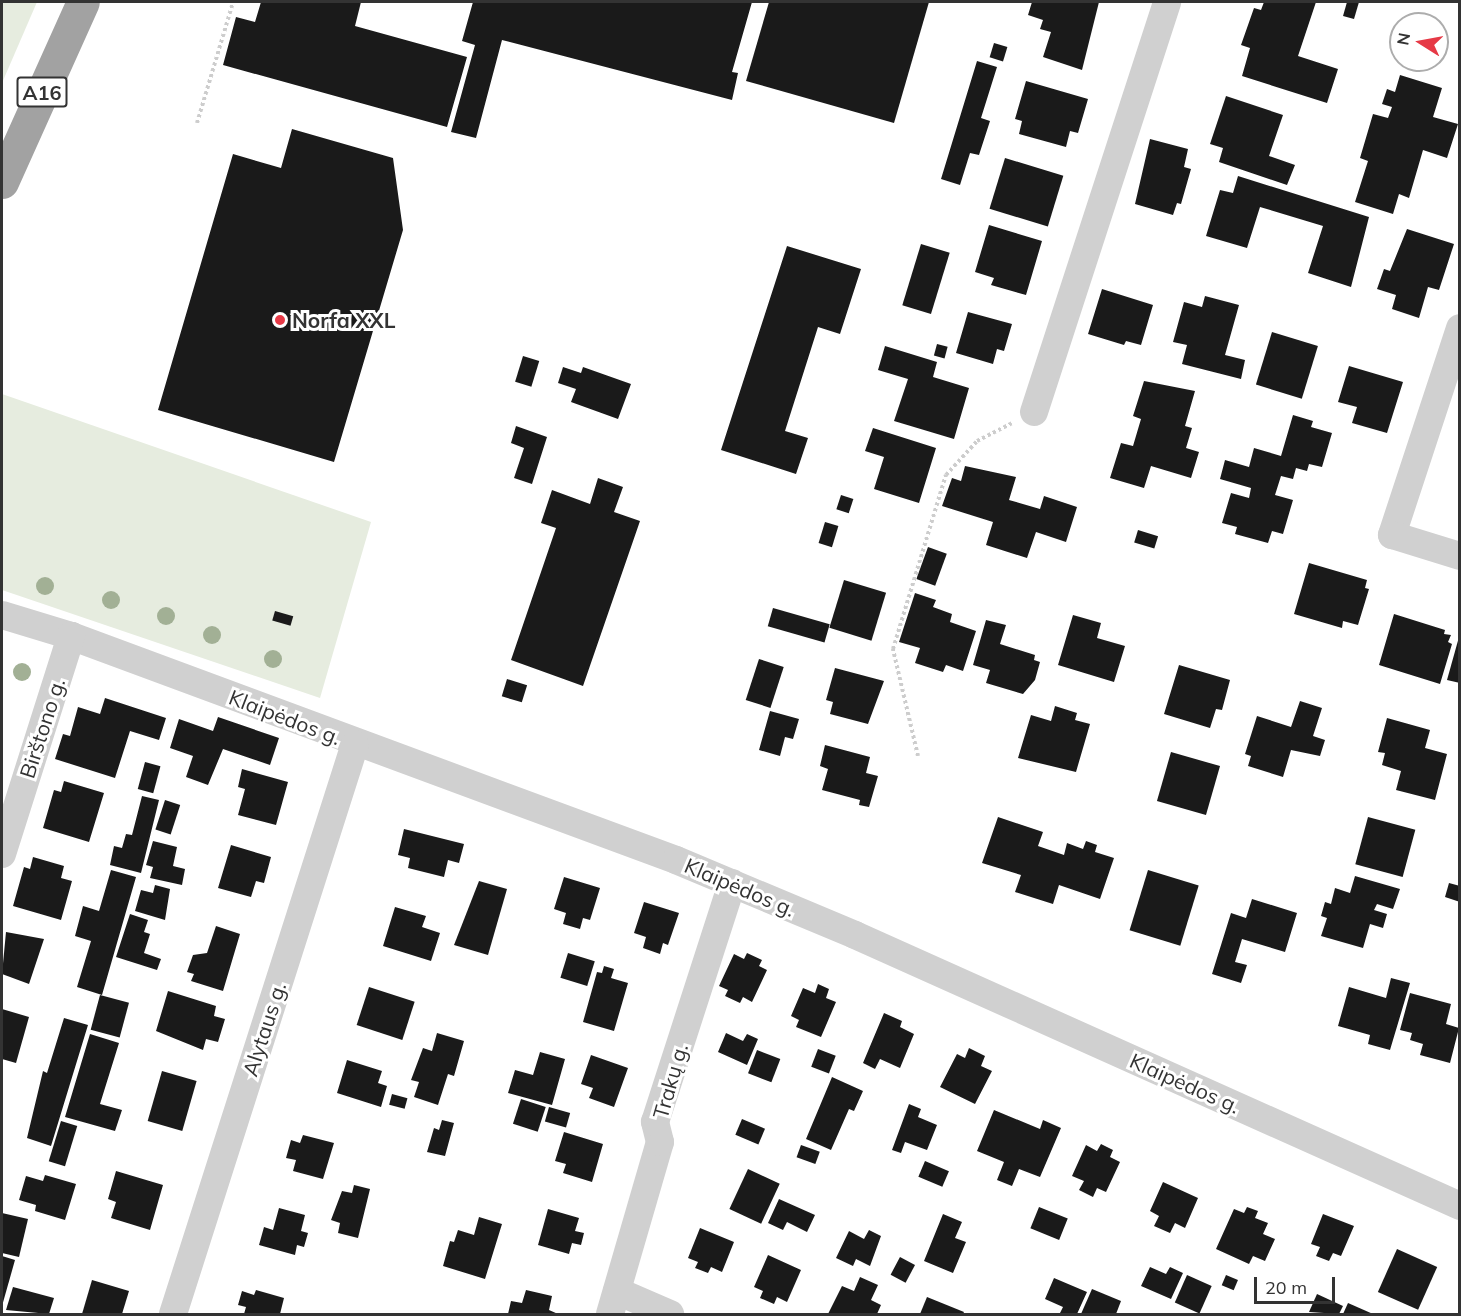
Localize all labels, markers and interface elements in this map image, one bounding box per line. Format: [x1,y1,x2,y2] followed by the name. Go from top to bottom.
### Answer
[1389,12,1449,72] north arrow
[1392,31,1414,47] text: N
[16,75,68,109] road number: A16
[292,307,395,333] place label: Norfa XXL
[273,313,287,327] marker: Norfa XXL
[14,675,70,781] street label: Birštono g.
[225,684,345,750] street label: Klaipėdos g.
[681,852,799,922] street label: Klaipėdos g.
[237,979,291,1079] street label: Alytaus g.
[647,1040,693,1122] street label: Trakų g.
[1126,1048,1244,1118] street label: Klaipėdos g.
[1257,1265,1338,1303] scale bar
[1265,1276,1307,1299] text: 20 m

